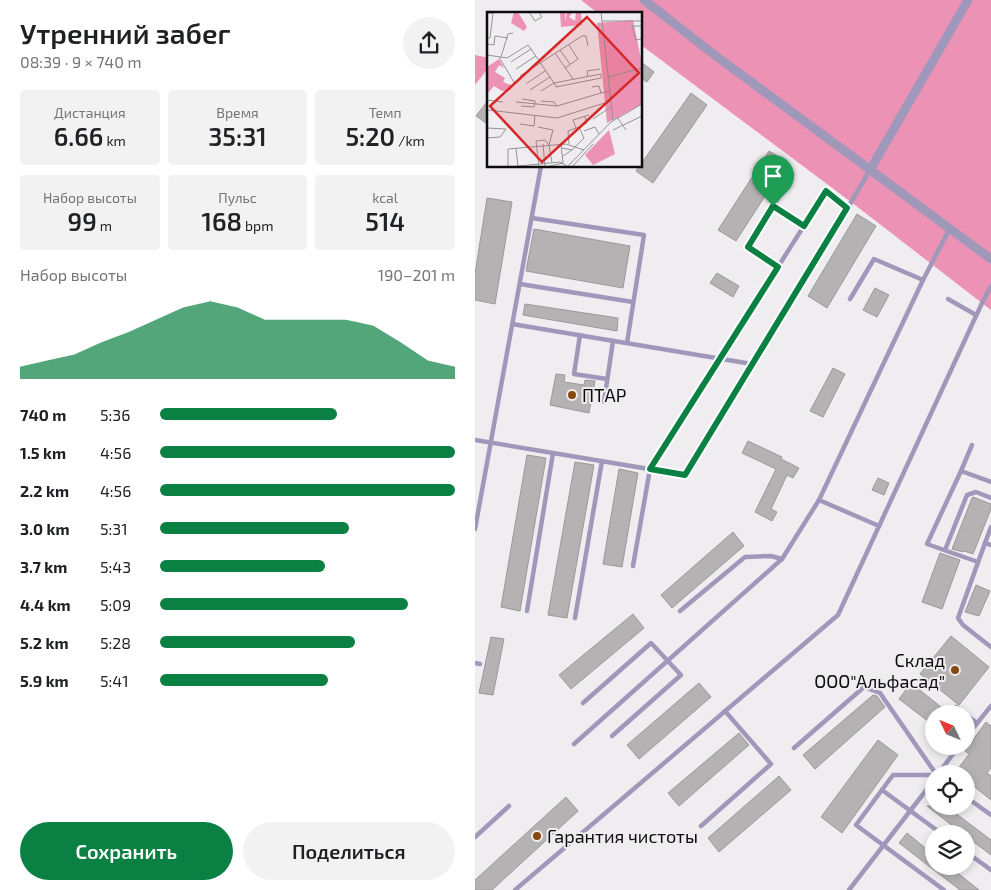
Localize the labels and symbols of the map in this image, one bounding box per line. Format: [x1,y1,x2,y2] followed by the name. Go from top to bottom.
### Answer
[487,12,643,168] inset map
[752,155,794,206] pin
[582,384,626,406] place label: ПТАР
[566,389,578,401] marker: ПТАР
[814,649,945,692] place label: Склад ООО"Альфасад"
[949,664,961,676] marker: Склад ООО"Альфасад"
[925,705,975,755] north arrow
[547,825,698,847] place label: Гарантия чистоты
[531,830,543,842] marker: Гарантия чистоты

